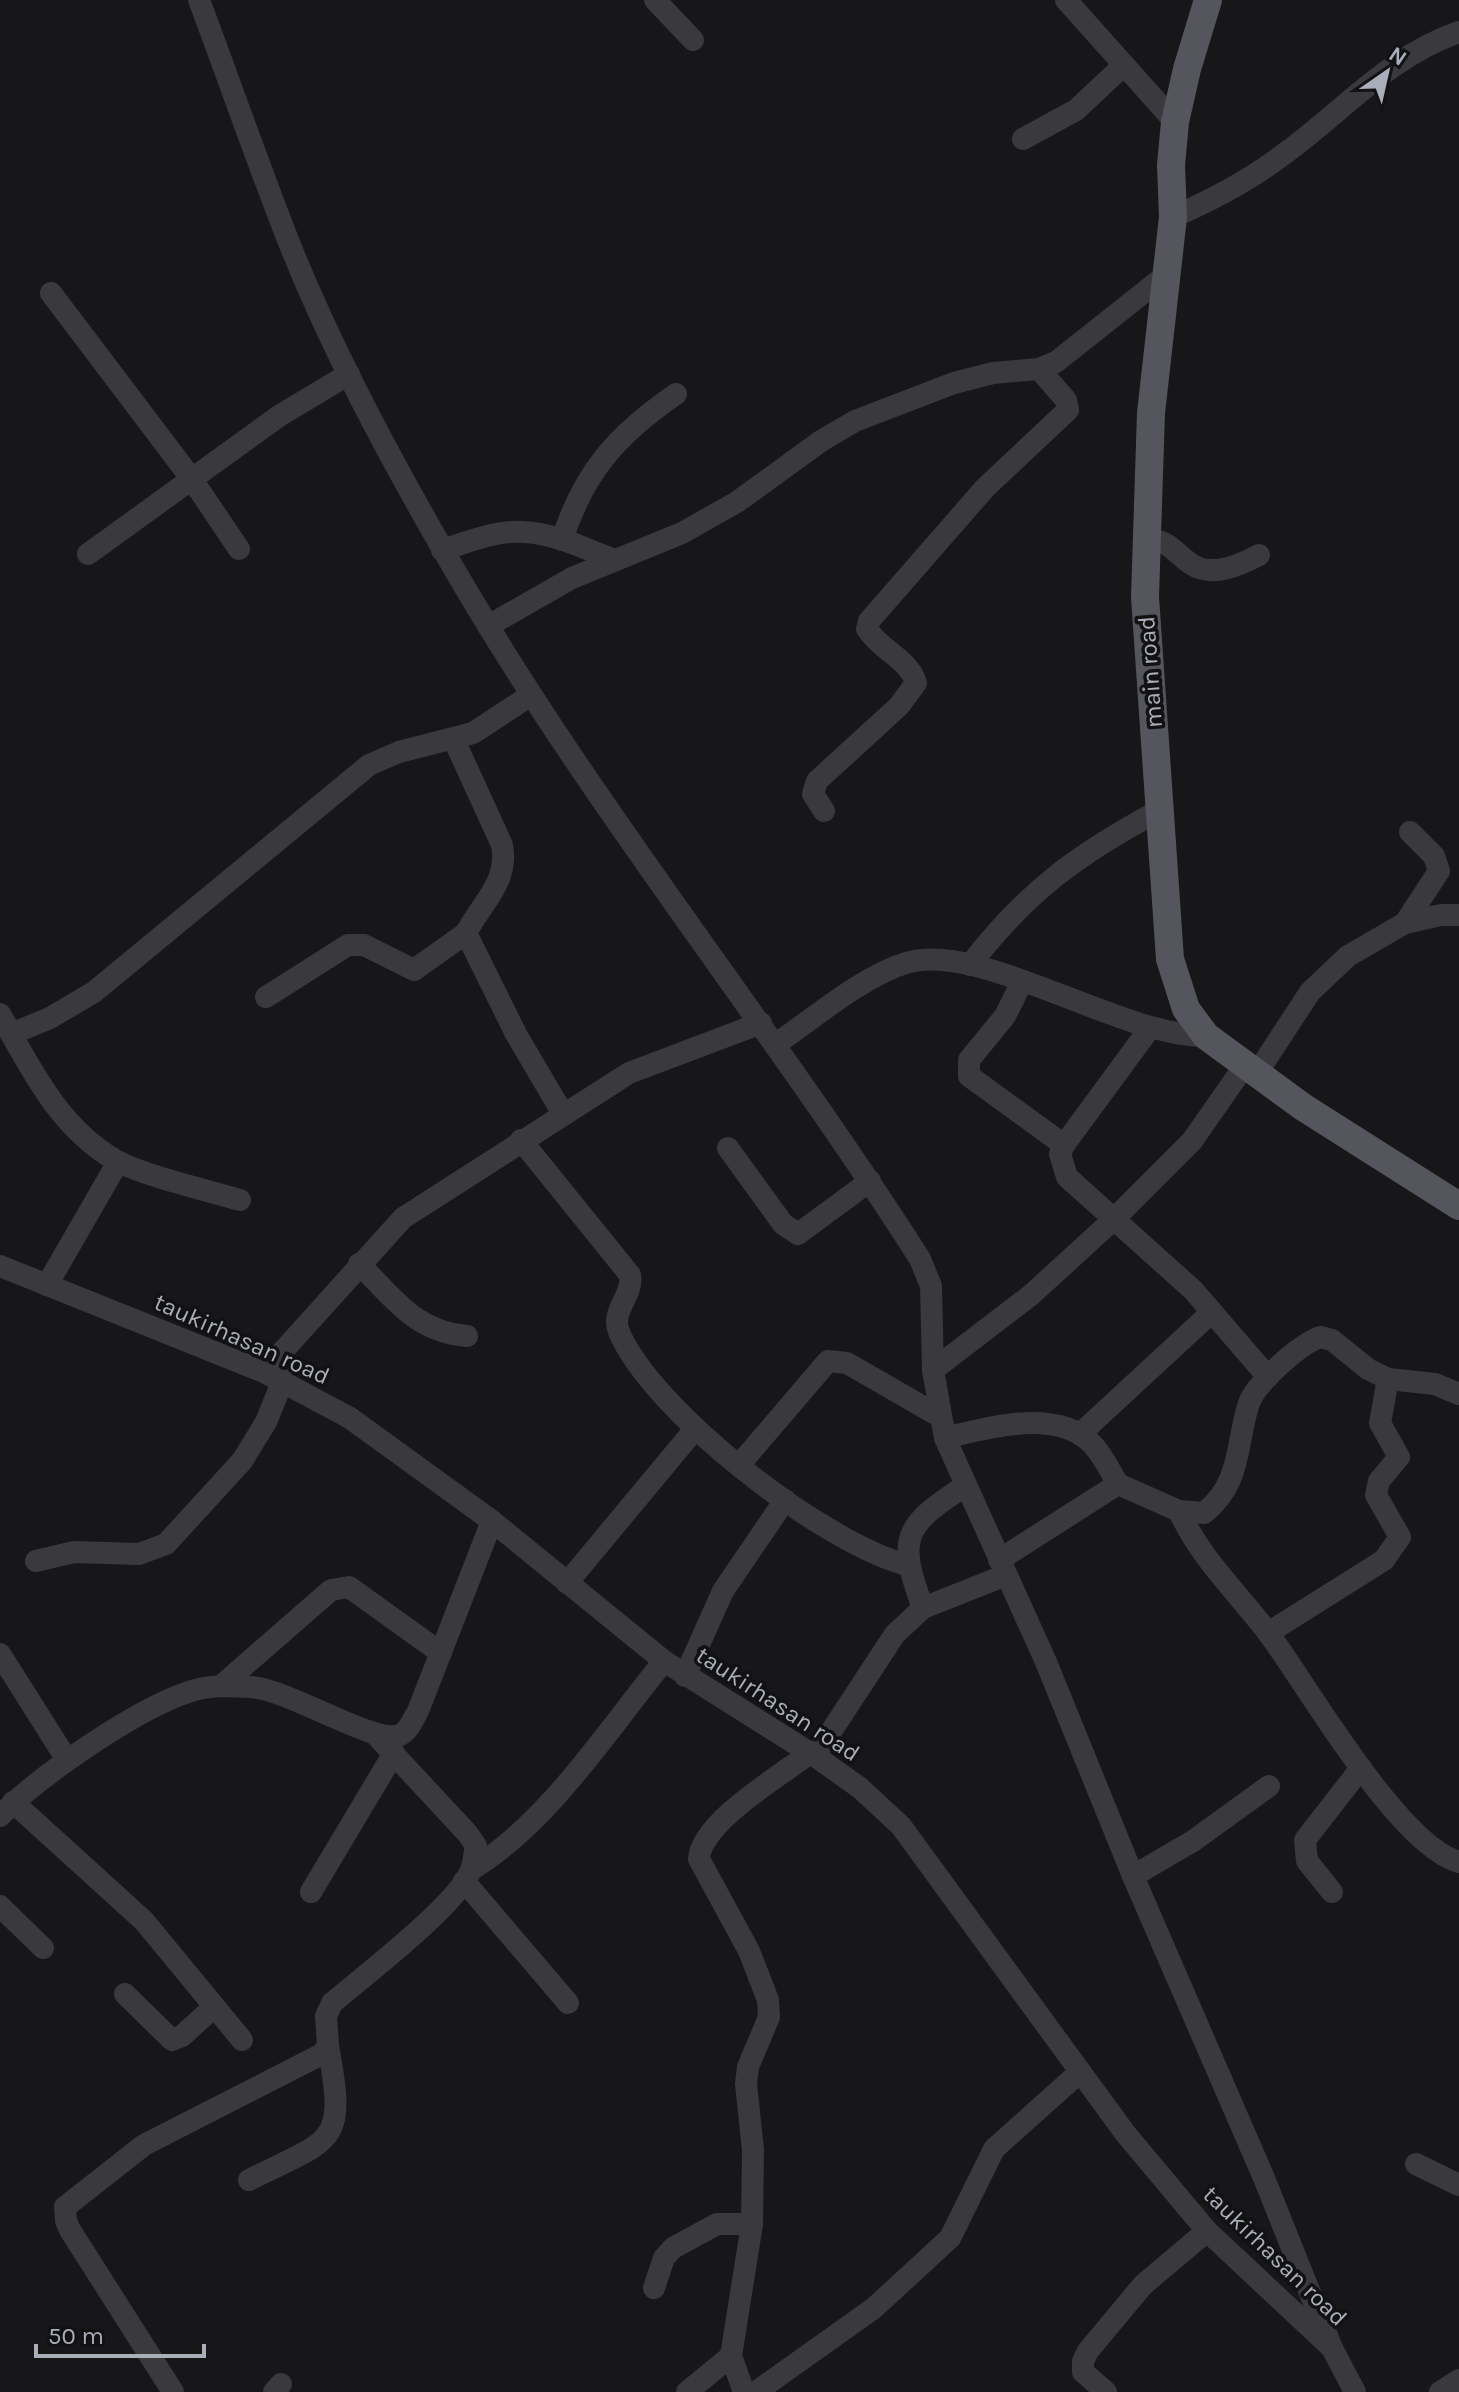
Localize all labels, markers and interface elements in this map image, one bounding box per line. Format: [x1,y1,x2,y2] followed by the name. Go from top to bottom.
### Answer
[1347,32,1427,112] north arrow
[1384,41,1411,71] text: N
[1132,615,1168,729] street label: main road
[150,1288,334,1390] street label: taukirhasan road
[691,1641,865,1767] street label: taukirhasan road
[1197,2180,1353,2332] street label: taukirhasan road
[36,2308,204,2358] scale bar
[48,2322,104,2350] text: 50 m

